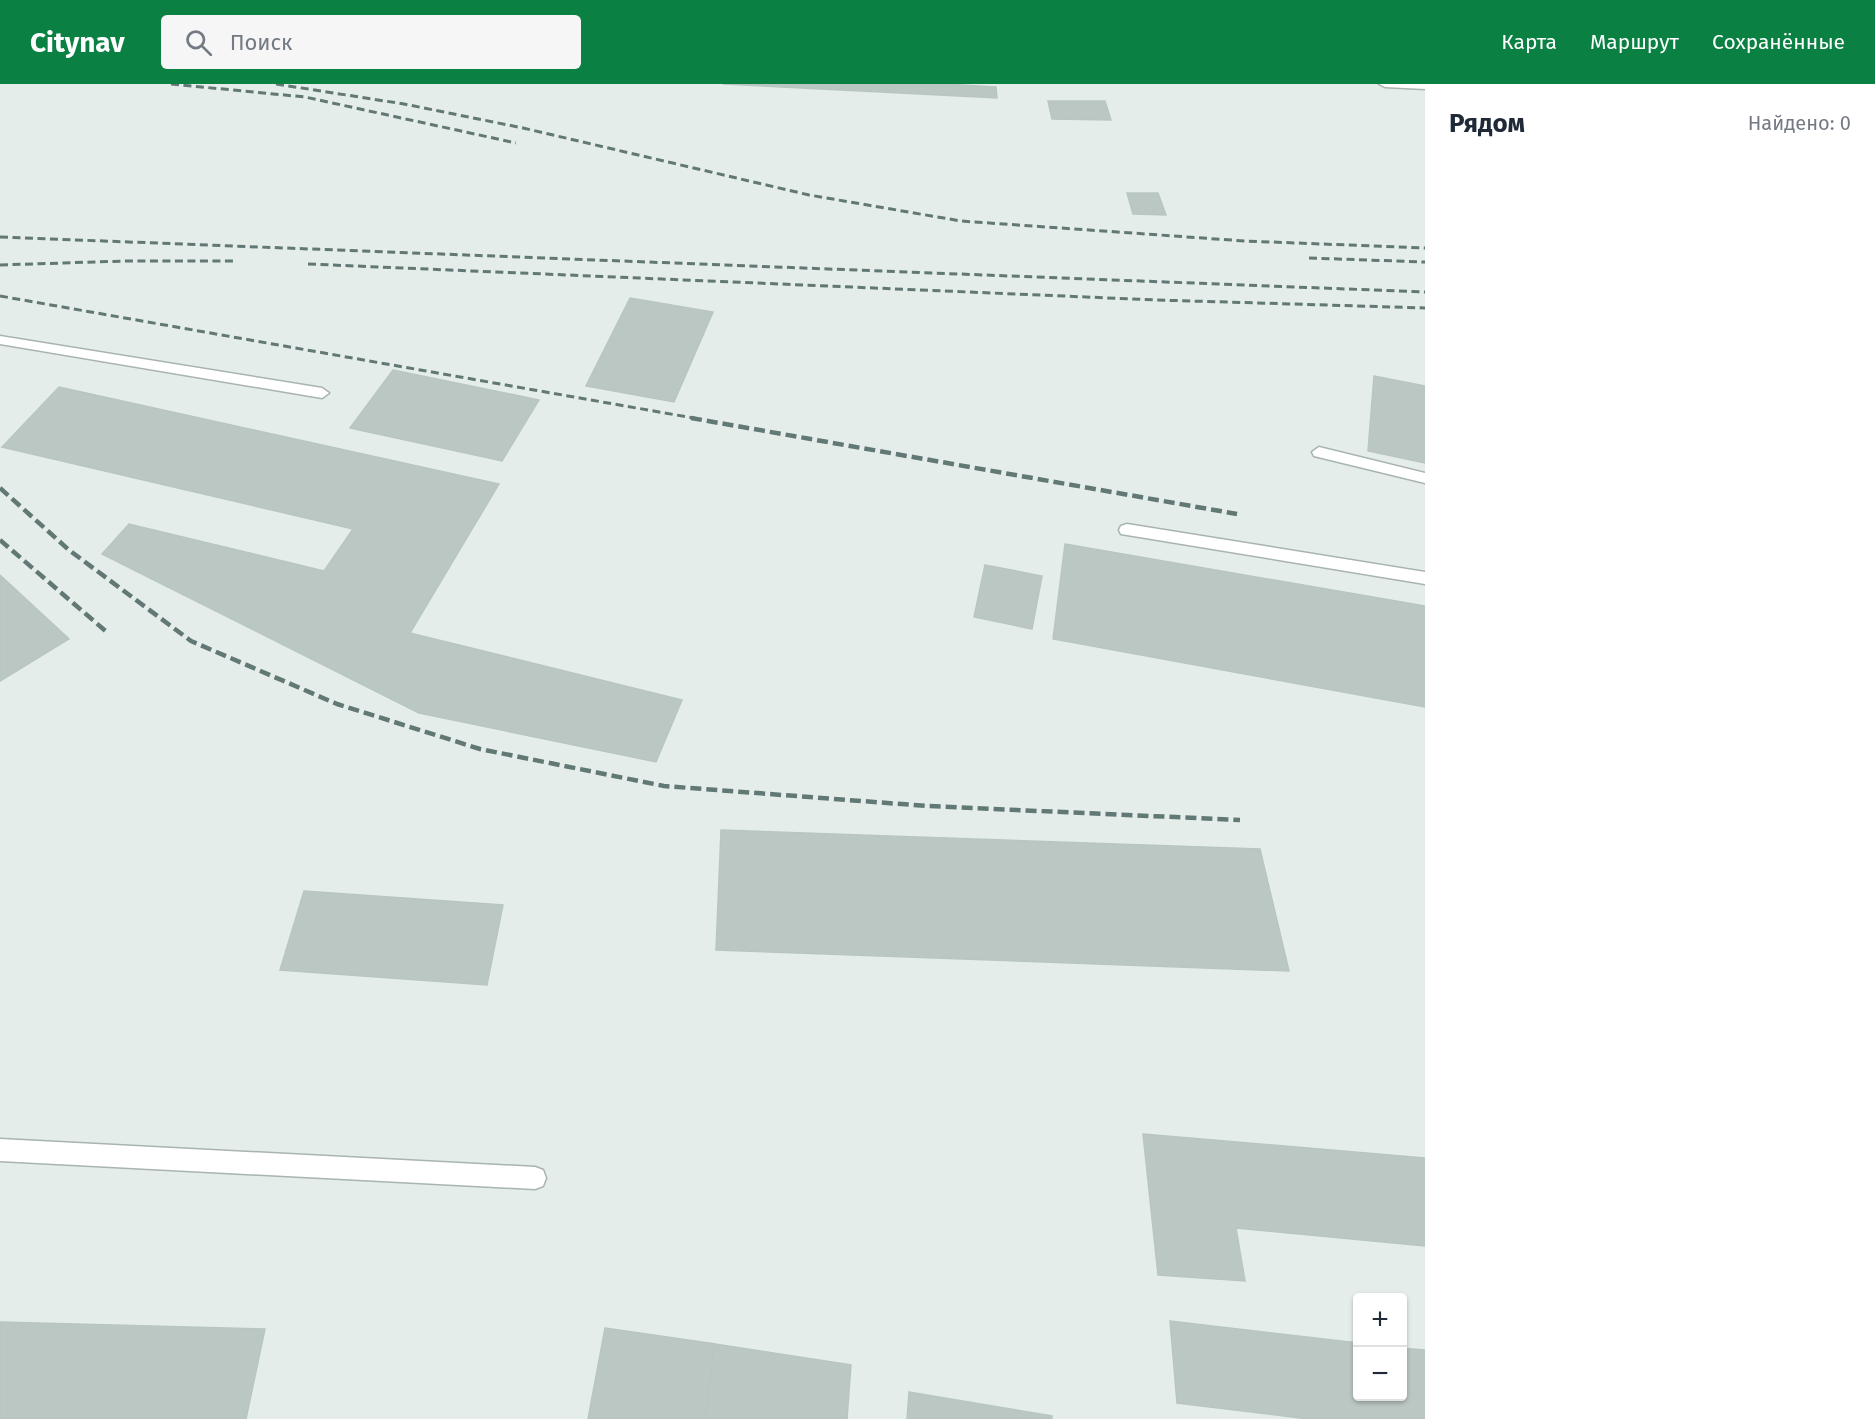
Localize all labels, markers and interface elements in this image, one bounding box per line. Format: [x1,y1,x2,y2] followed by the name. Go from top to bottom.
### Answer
[161,15,581,69] search box
[30,26,125,59] text: Citynav
[182,26,215,59] icon: search
[230,29,292,56] text: Поиск
[1501,29,1557,55] text: Карта
[1590,29,1679,55] text: Маршрут
[1712,29,1845,55] text: Сохранённые
[1449,108,1525,139] text: Рядом
[1748,111,1851,135] text: Найдено: 0
[1353,1293,1407,1401] map controls
[1353,1293,1407,1347] button: +
[1353,1347,1407,1401] button: −

